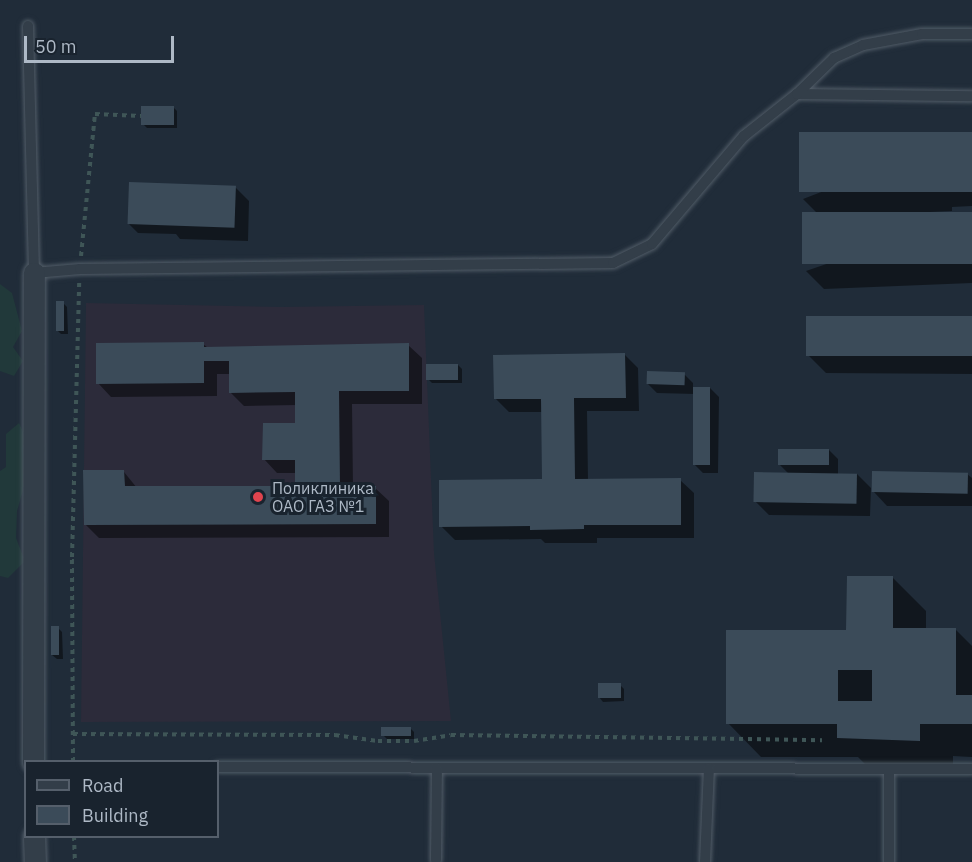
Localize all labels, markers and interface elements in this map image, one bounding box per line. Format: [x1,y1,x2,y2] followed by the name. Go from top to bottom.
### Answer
[27,24,177,62] scale bar
[35,35,77,58] text: 50 m
[272,478,374,516] place label: Поликлиника ОАО ГАЗ №1
[249,488,267,506] marker: Поликлиника ОАО ГАЗ №1
[24,760,219,838] legend
[82,774,123,797] text: Road
[82,804,148,827] text: Building

